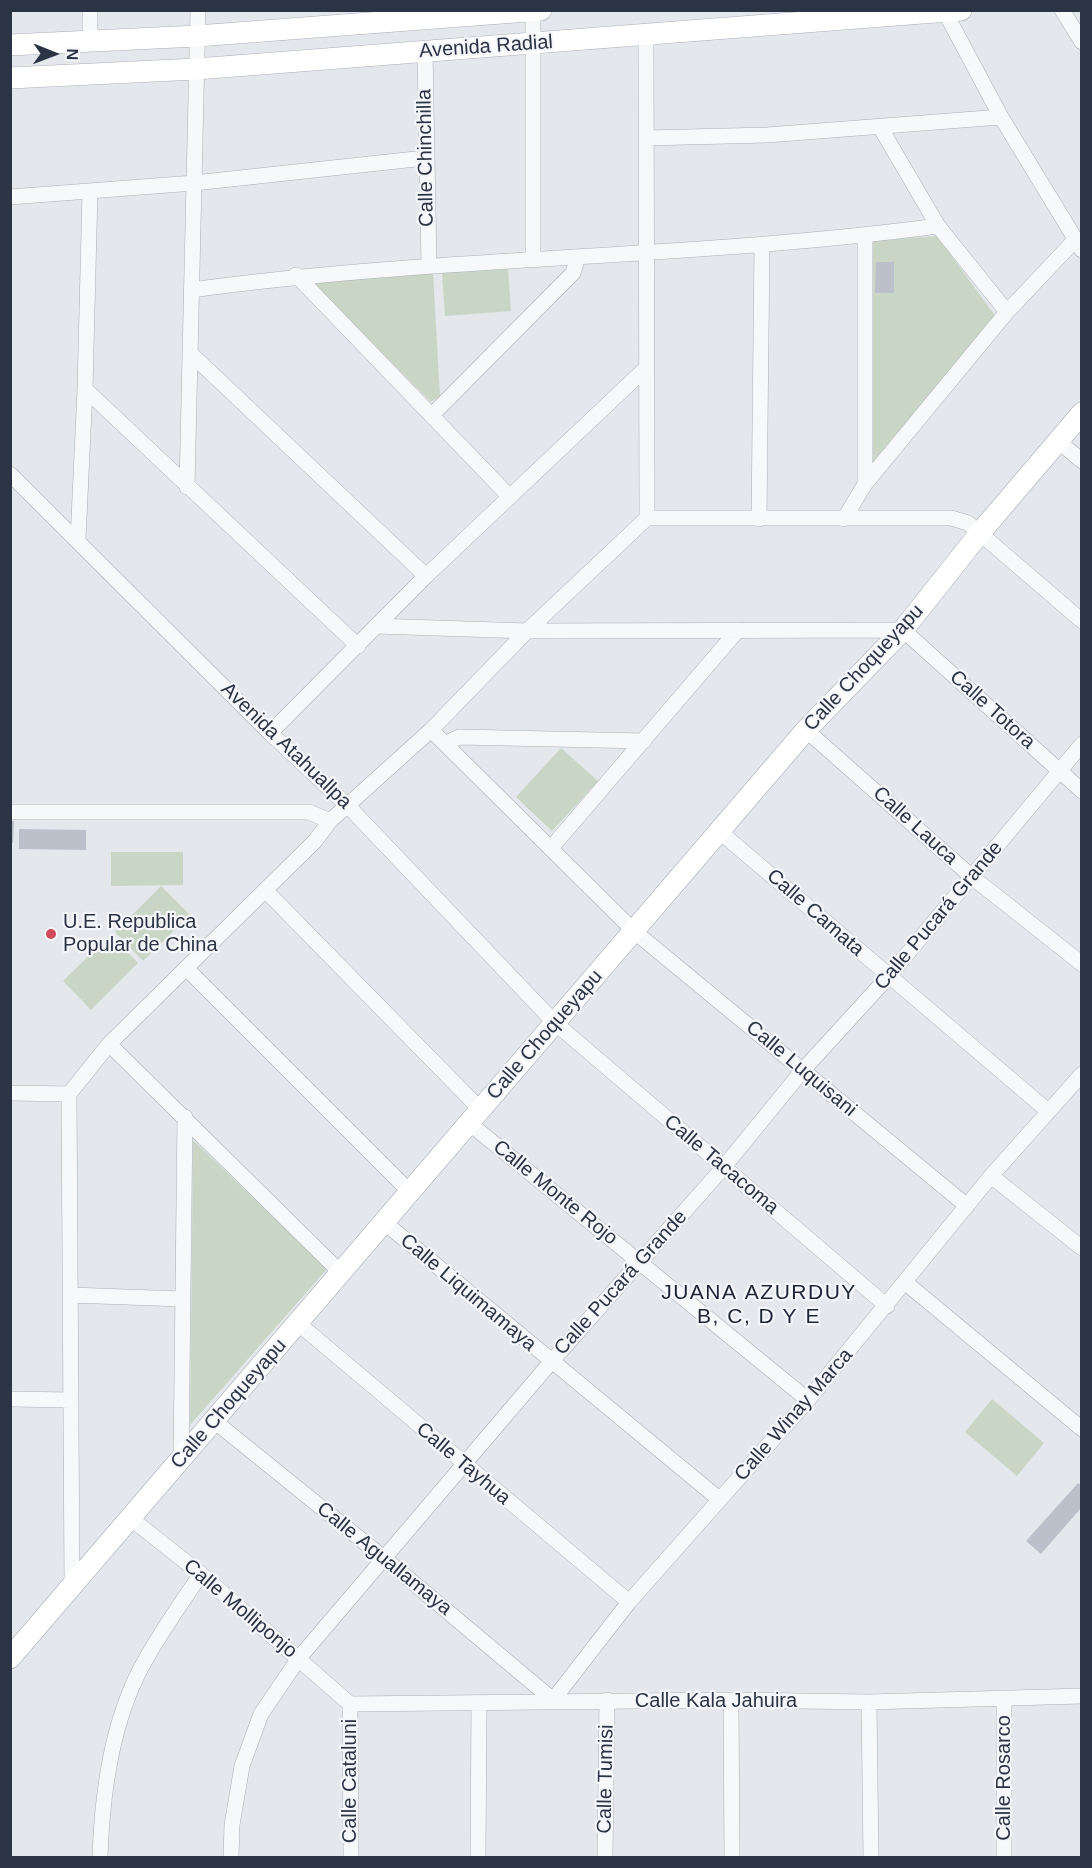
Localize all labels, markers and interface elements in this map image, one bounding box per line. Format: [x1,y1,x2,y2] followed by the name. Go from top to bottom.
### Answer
[24,24,84,84] north arrow
[418,30,554,64] street label: Avenida Radial
[64,48,81,60] text: N
[413,89,439,227] street label: Calle Chinchilla
[799,600,929,736] street label: Calle Choqueyapu
[944,665,1040,755] street label: Calle Totora
[216,678,356,814] street label: Avenida Atahuallpa
[868,782,962,870] street label: Calle Lauca
[870,837,1008,995] street label: Calle Pucará Grande
[761,864,869,962] street label: Calle Camata
[63,910,218,957] place label: U.E. Republica Popular de China
[44,927,58,941] marker: U.E. Republica Popular de China
[482,965,608,1105] street label: Calle Choqueyapu
[741,1016,861,1122] street label: Calle Luquisani
[659,1110,783,1220] street label: Calle Tacacoma
[488,1135,622,1251] street label: Calle Monte Rojo
[550,1206,692,1360] street label: Calle Pucará Grande
[395,1229,541,1357] street label: Calle Liquimamaya
[661,1280,857,1330] district label: JUANA AZURDUY B, C, D Y E
[166,1334,292,1474] street label: Calle Choqueyapu
[730,1344,858,1486] street label: Calle Winay Marca
[411,1418,515,1510] street label: Calle Tayhua
[312,1497,456,1621] street label: Calle Aguallamaya
[178,1554,302,1664] street label: Calle Molliponjo
[635,1689,797,1713] street label: Calle Kala Jahuira
[992,1715,1016,1841] street label: Calle Rosarco
[338,1719,362,1843] street label: Calle Cataluni
[593,1724,619,1834] street label: Calle Tumisi

